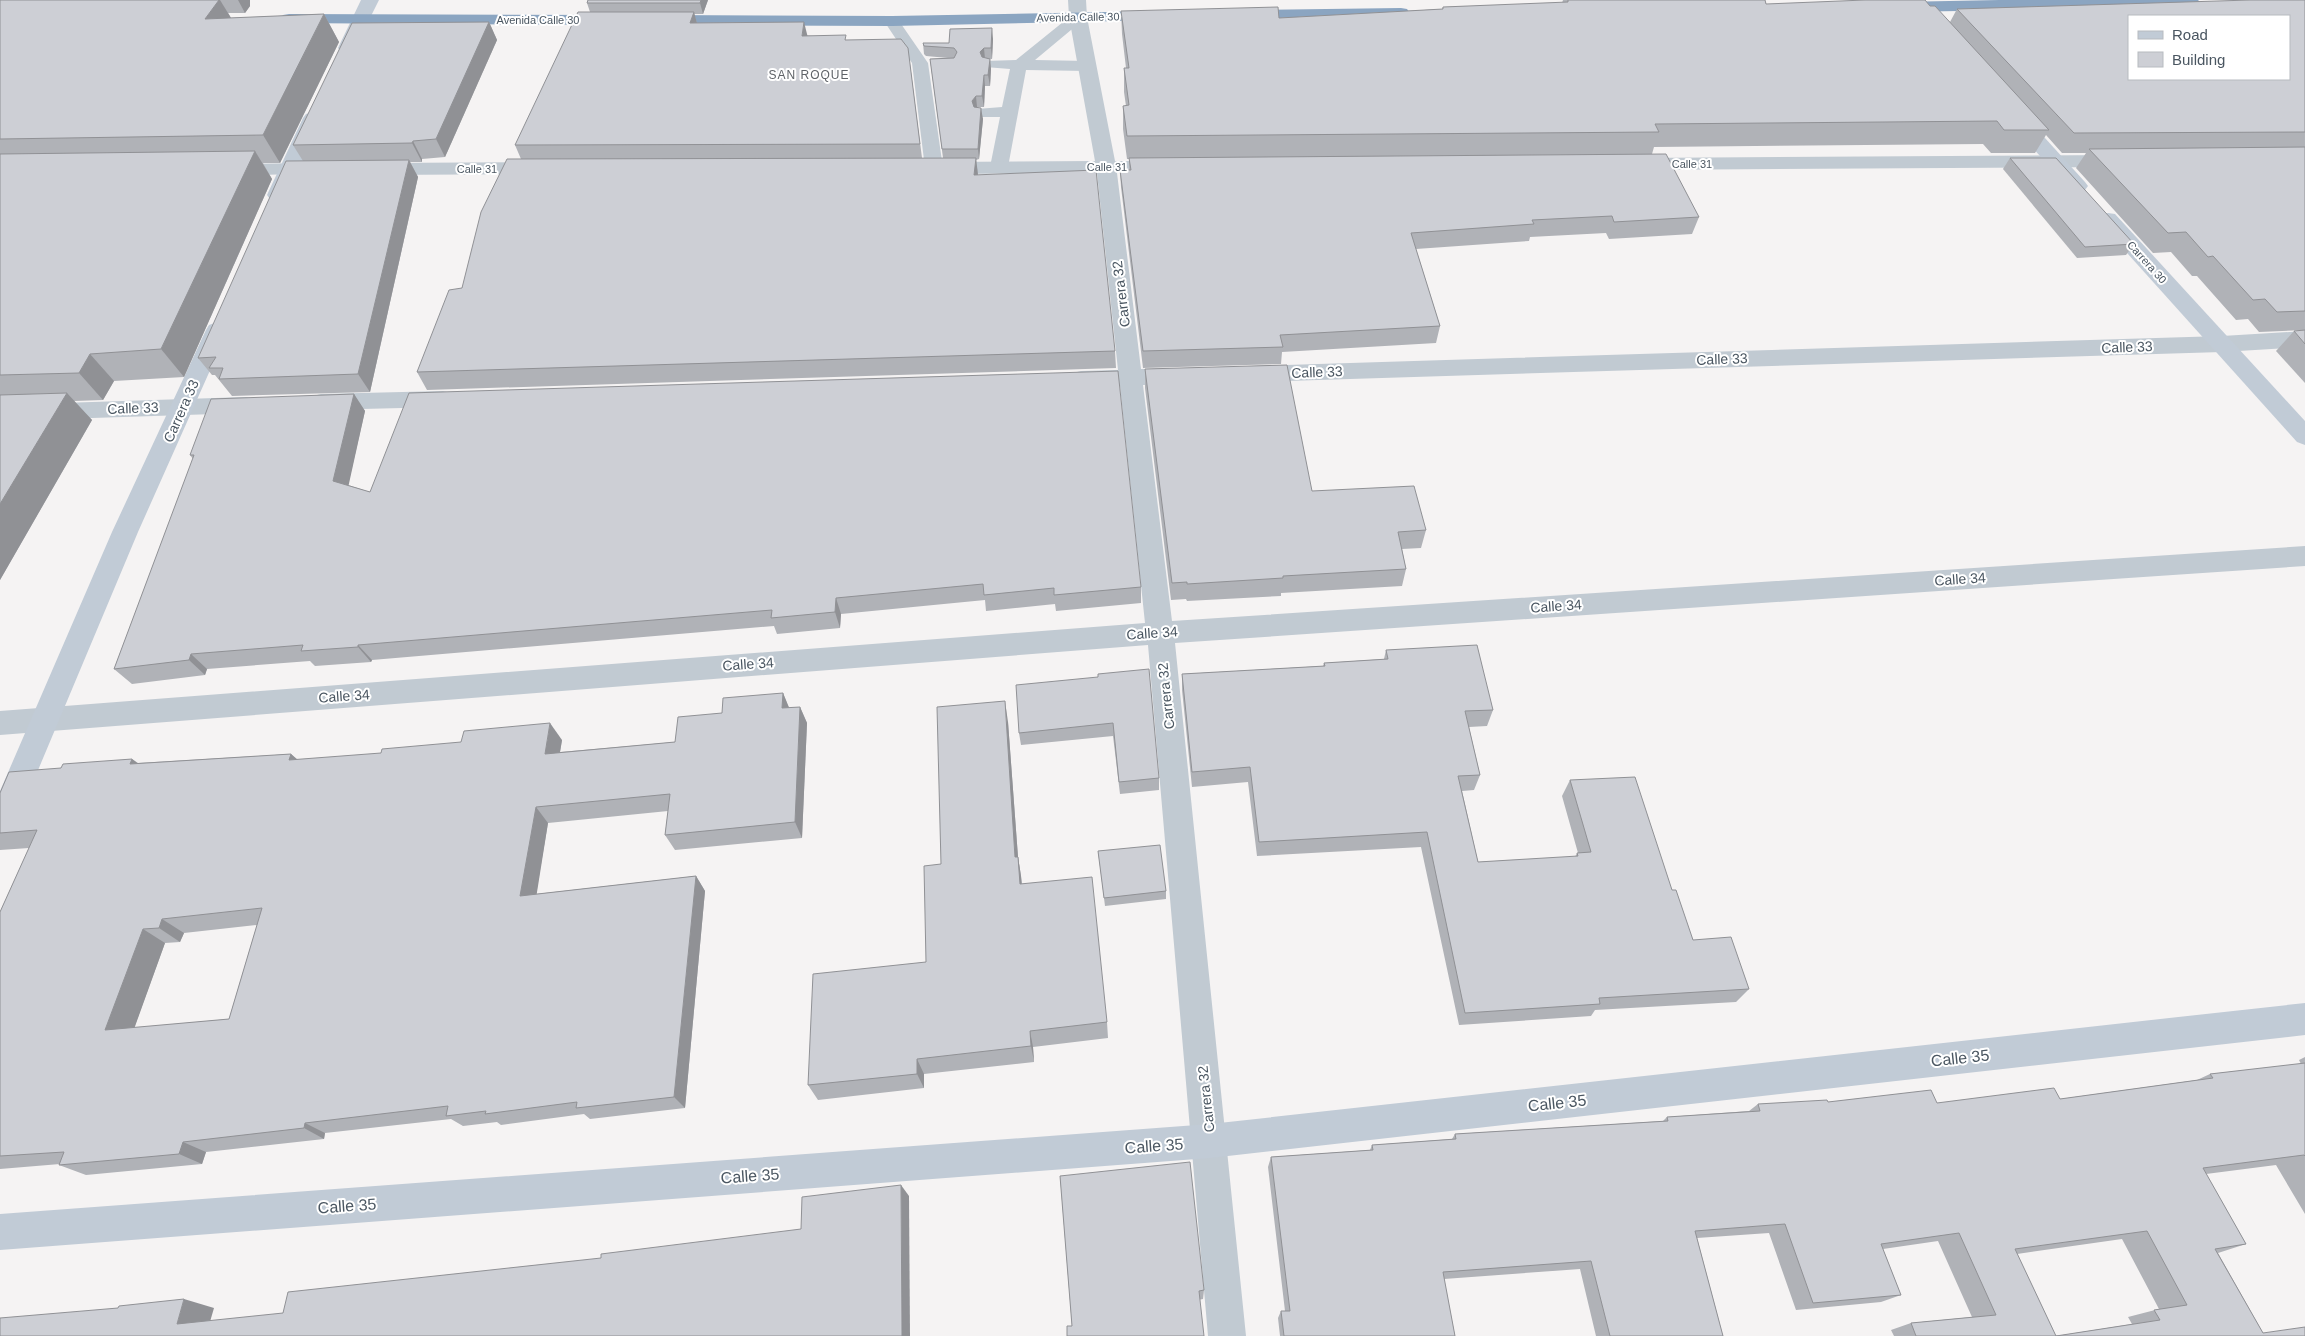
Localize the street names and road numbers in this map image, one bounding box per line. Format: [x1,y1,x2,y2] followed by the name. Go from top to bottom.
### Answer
[1036,10,1120,24] street label: Avenida Calle 30
[497,14,579,26] street label: Avenida Calle 30
[1672,158,1712,170] street label: Calle 31
[1087,161,1127,173] street label: Calle 31
[457,163,497,175] street label: Calle 31
[2125,238,2169,286] street label: Carrera 30
[1109,260,1133,328] street label: Carrera 32
[2101,338,2153,356] street label: Calle 33
[1696,350,1748,368] street label: Calle 33
[1291,363,1343,381] street label: Calle 33
[160,377,202,445] street label: Carrera 33
[107,399,159,417] street label: Calle 33
[1934,569,1986,589] street label: Calle 34
[1530,596,1582,616] street label: Calle 34
[1126,623,1178,643] street label: Calle 34
[722,654,774,674] street label: Calle 34
[1155,662,1177,730] street label: Carrera 32
[318,686,370,706] street label: Calle 34
[1930,1046,1990,1070] street label: Calle 35
[1195,1065,1217,1133] street label: Carrera 32
[1527,1091,1587,1115] street label: Calle 35
[1124,1135,1184,1157] street label: Calle 35
[720,1165,780,1187] street label: Calle 35
[317,1195,377,1217] street label: Calle 35

